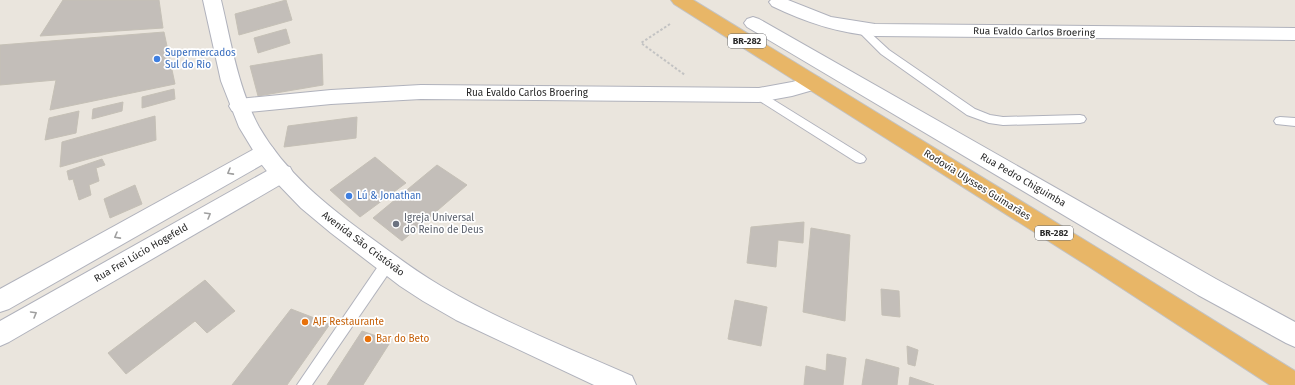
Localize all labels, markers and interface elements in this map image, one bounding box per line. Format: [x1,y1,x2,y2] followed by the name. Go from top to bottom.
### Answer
[973,25,1096,39] street label: Rua Evaldo Carlos Broering
[728,34,766,48] road number: BR-282
[165,47,236,71] place label: Supermercados Sul do Rio
[152,54,162,64] marker: Supermercados Sul do Rio
[466,87,589,99] street label: Rua Evaldo Carlos Broering
[921,147,1033,223] street label: Rodovia Ulysses Guimarães
[978,151,1068,209] street label: Rua Pedro Chiguimba
[227,168,235,175] one-way arrow
[357,189,421,202] place label: Lú & Jonathan
[344,191,354,201] marker: Lú & Jonathan
[319,209,407,279] street label: Avenida São Cristóvão
[404,212,484,236] place label: Igreja Universal do Reino de Deus
[204,213,211,220] one-way arrow
[391,219,401,229] marker: Igreja Universal do Reino de Deus
[91,220,190,285] street label: Rua Frei Lúcio Hogefeld
[1035,226,1073,240] road number: BR-282
[114,231,121,238] one-way arrow
[30,312,37,319] one-way arrow
[313,316,384,328] place label: AJF Restaurante
[300,317,310,327] marker: AJF Restaurante
[376,333,429,345] place label: Bar do Beto
[363,334,373,344] marker: Bar do Beto

